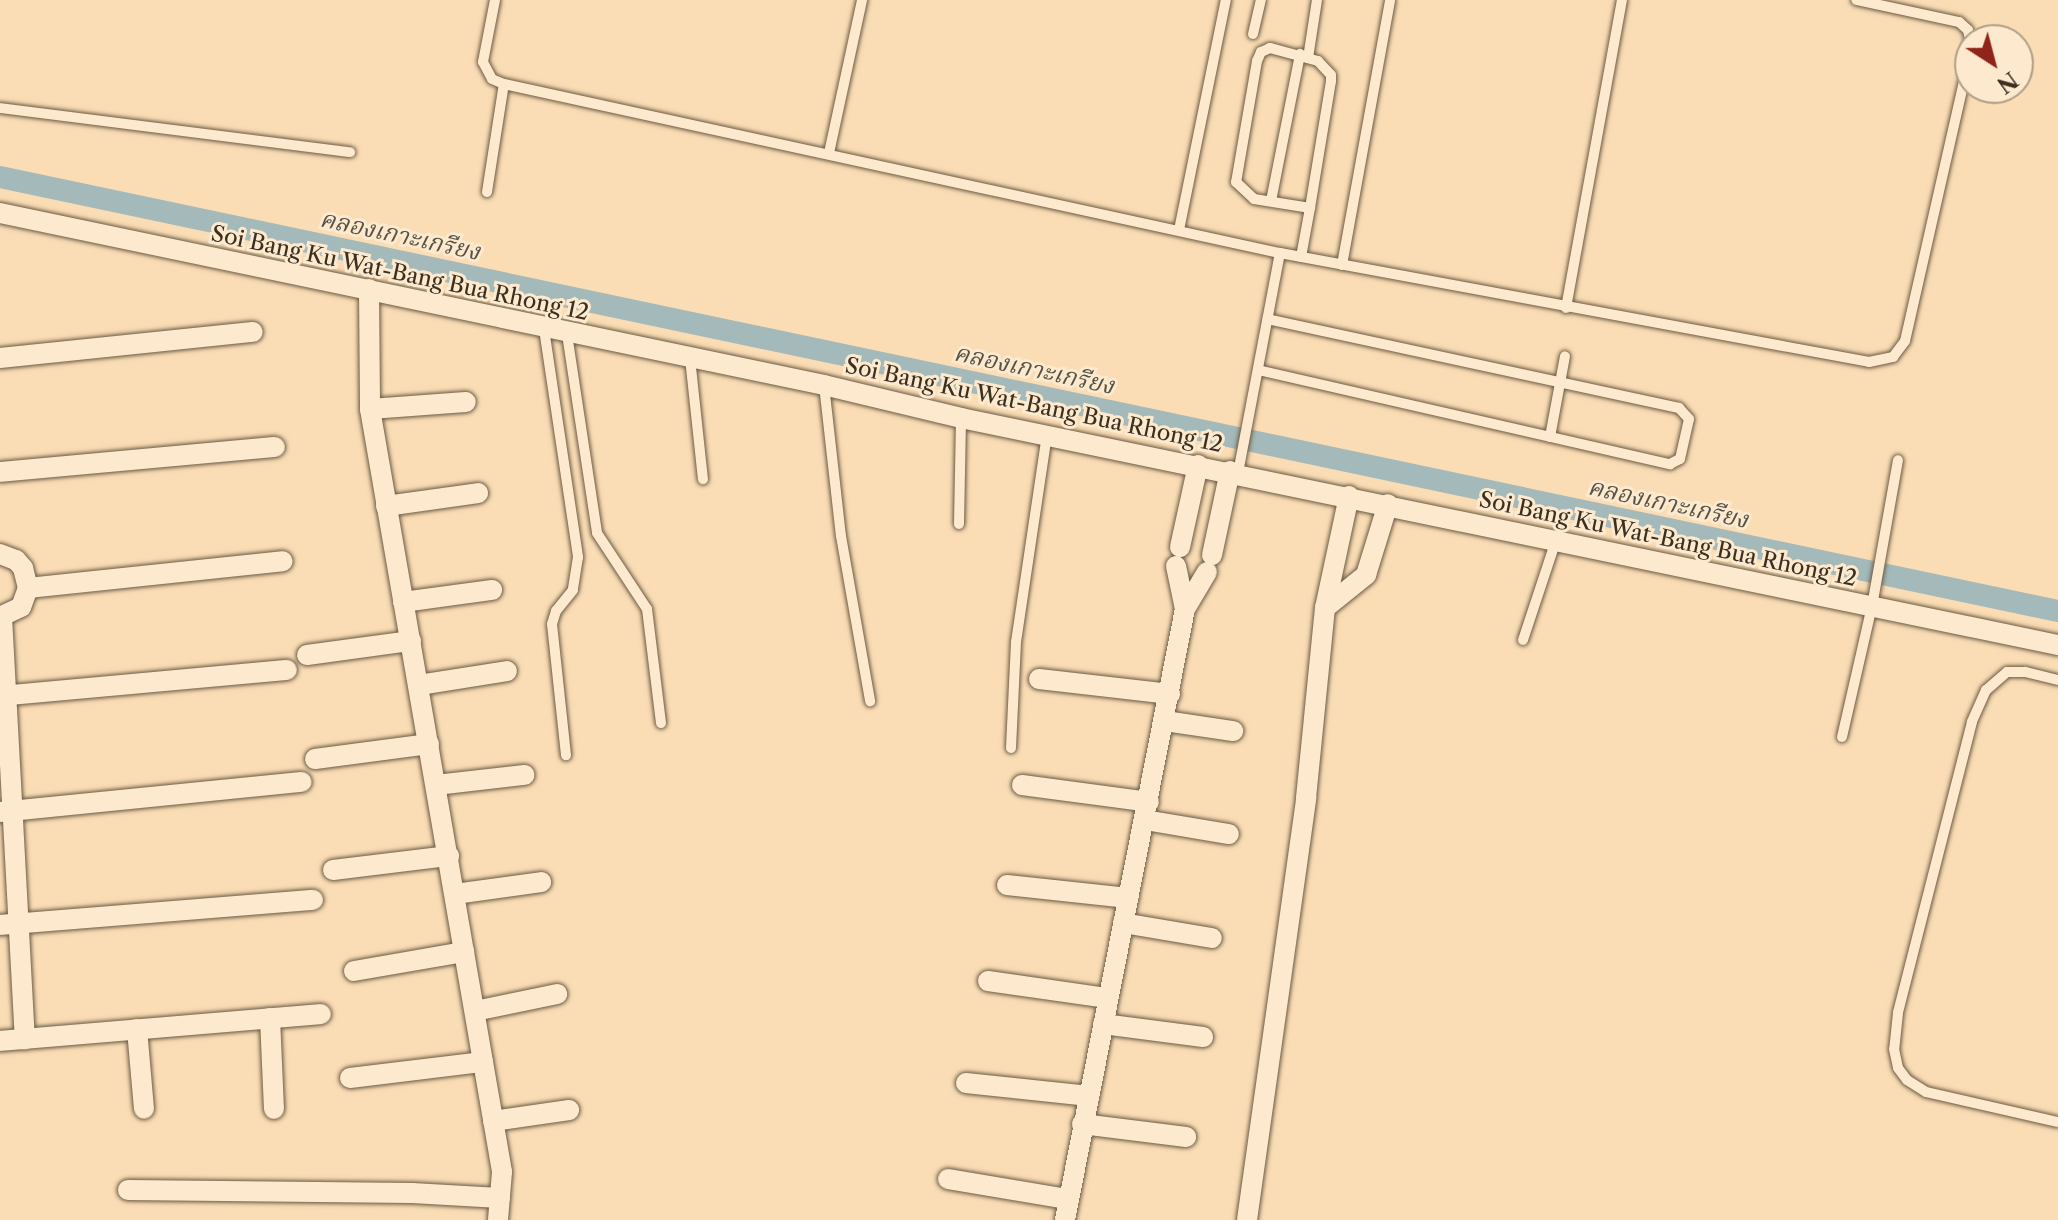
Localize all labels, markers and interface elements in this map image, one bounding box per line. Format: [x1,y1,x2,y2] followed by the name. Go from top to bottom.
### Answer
[1954,24,2034,104] north arrow
[1992,66,2023,99] text: N
[317,204,483,266] water label: คลองเกาะเกรียง
[208,220,592,326] street label: Soi Bang Ku Wat-Bang Bua Rhong 12
[951,338,1117,400] water label: คลองเกาะเกรียง
[842,352,1226,458] street label: Soi Bang Ku Wat-Bang Bua Rhong 12
[1585,472,1751,534] water label: คลองเกาะเกรียง
[1476,486,1860,592] street label: Soi Bang Ku Wat-Bang Bua Rhong 12

